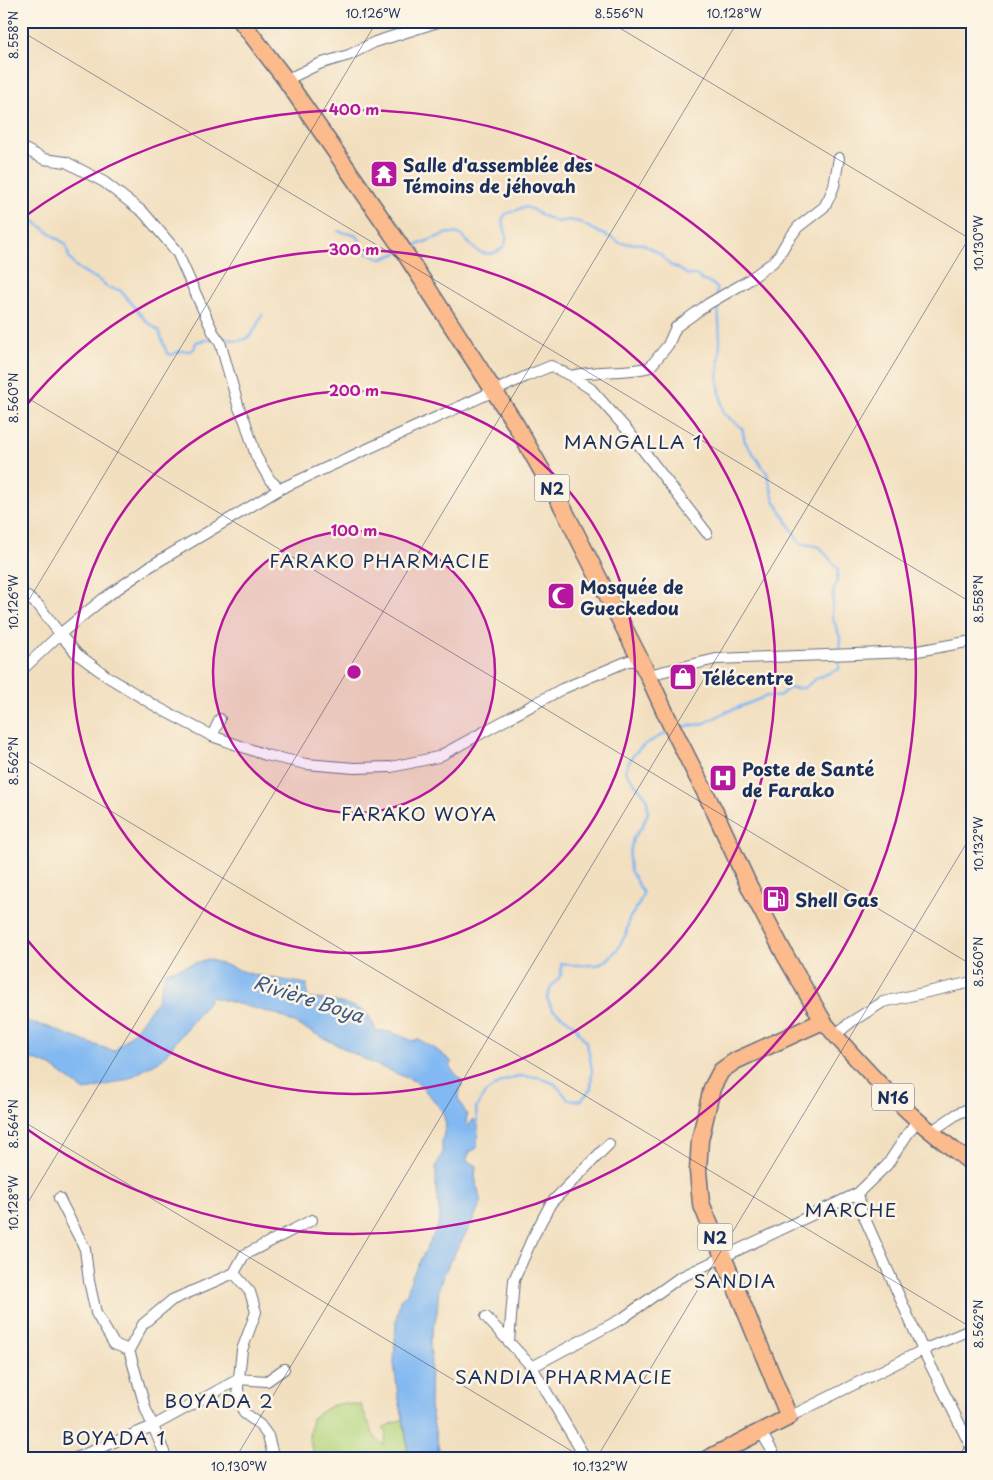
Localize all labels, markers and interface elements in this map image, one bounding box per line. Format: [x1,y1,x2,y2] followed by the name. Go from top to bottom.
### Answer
[345,4,401,22] text: 10.126°W
[594,4,644,22] text: 8.556°N
[706,4,762,22] text: 10.128°W
[4,11,22,59] text: 8.558°N
[329,97,379,120] text: 400 m
[403,151,593,199] place label: Salle d'assemblée des Témoins de jéhovah
[369,159,399,189] temple icon: Salle d'assemblée des Témoins de jéhovah
[969,214,987,271] text: 10.130°W
[329,237,379,260] text: 300 m
[4,373,22,423] text: 8.560°N
[329,378,379,401] text: 200 m
[564,427,702,455] district label: MANGALLA 1
[534,474,570,502] road number: N2
[331,518,377,541] text: 100 m
[269,546,491,574] district label: FARAKO PHARMACIE
[580,573,683,621] place label: Mosquée de Gueckedou
[4,574,22,630] text: 10.126°W
[969,575,987,623] text: 8.558°N
[546,581,576,611] mosque icon: Mosquée de Gueckedou
[668,662,698,692] shop icon: Télécentre
[345,663,363,681] centre of rings
[702,664,793,691] place label: Télécentre
[4,737,22,786] text: 8.562°N
[742,755,875,803] place label: Poste de Santé de Farako
[708,763,738,793] hospital icon: Poste de Santé de Farako
[341,799,497,827] district label: FARAKO WOYA
[969,816,987,872] text: 10.132°W
[761,884,791,914] fuel station icon: Shell Gas
[795,886,879,913] place label: Shell Gas
[969,937,987,987] text: 8.560°N
[250,967,369,1029] water label: Rivière Boya
[872,1084,914,1110] road number: N16
[4,1099,22,1149] text: 8.564°N
[4,1175,22,1231] text: 10.128°W
[804,1195,898,1223] district label: MARCHE
[698,1224,732,1250] road number: N2
[694,1266,776,1294] district label: SANDIA
[969,1300,987,1349] text: 8.562°N
[455,1362,673,1390] district label: SANDIA PHARMACIE
[164,1386,274,1414] district label: BOYADA 2
[62,1423,166,1451] district label: BOYADA 1
[211,1457,268,1475] text: 10.130°W
[572,1457,628,1475] text: 10.132°W

